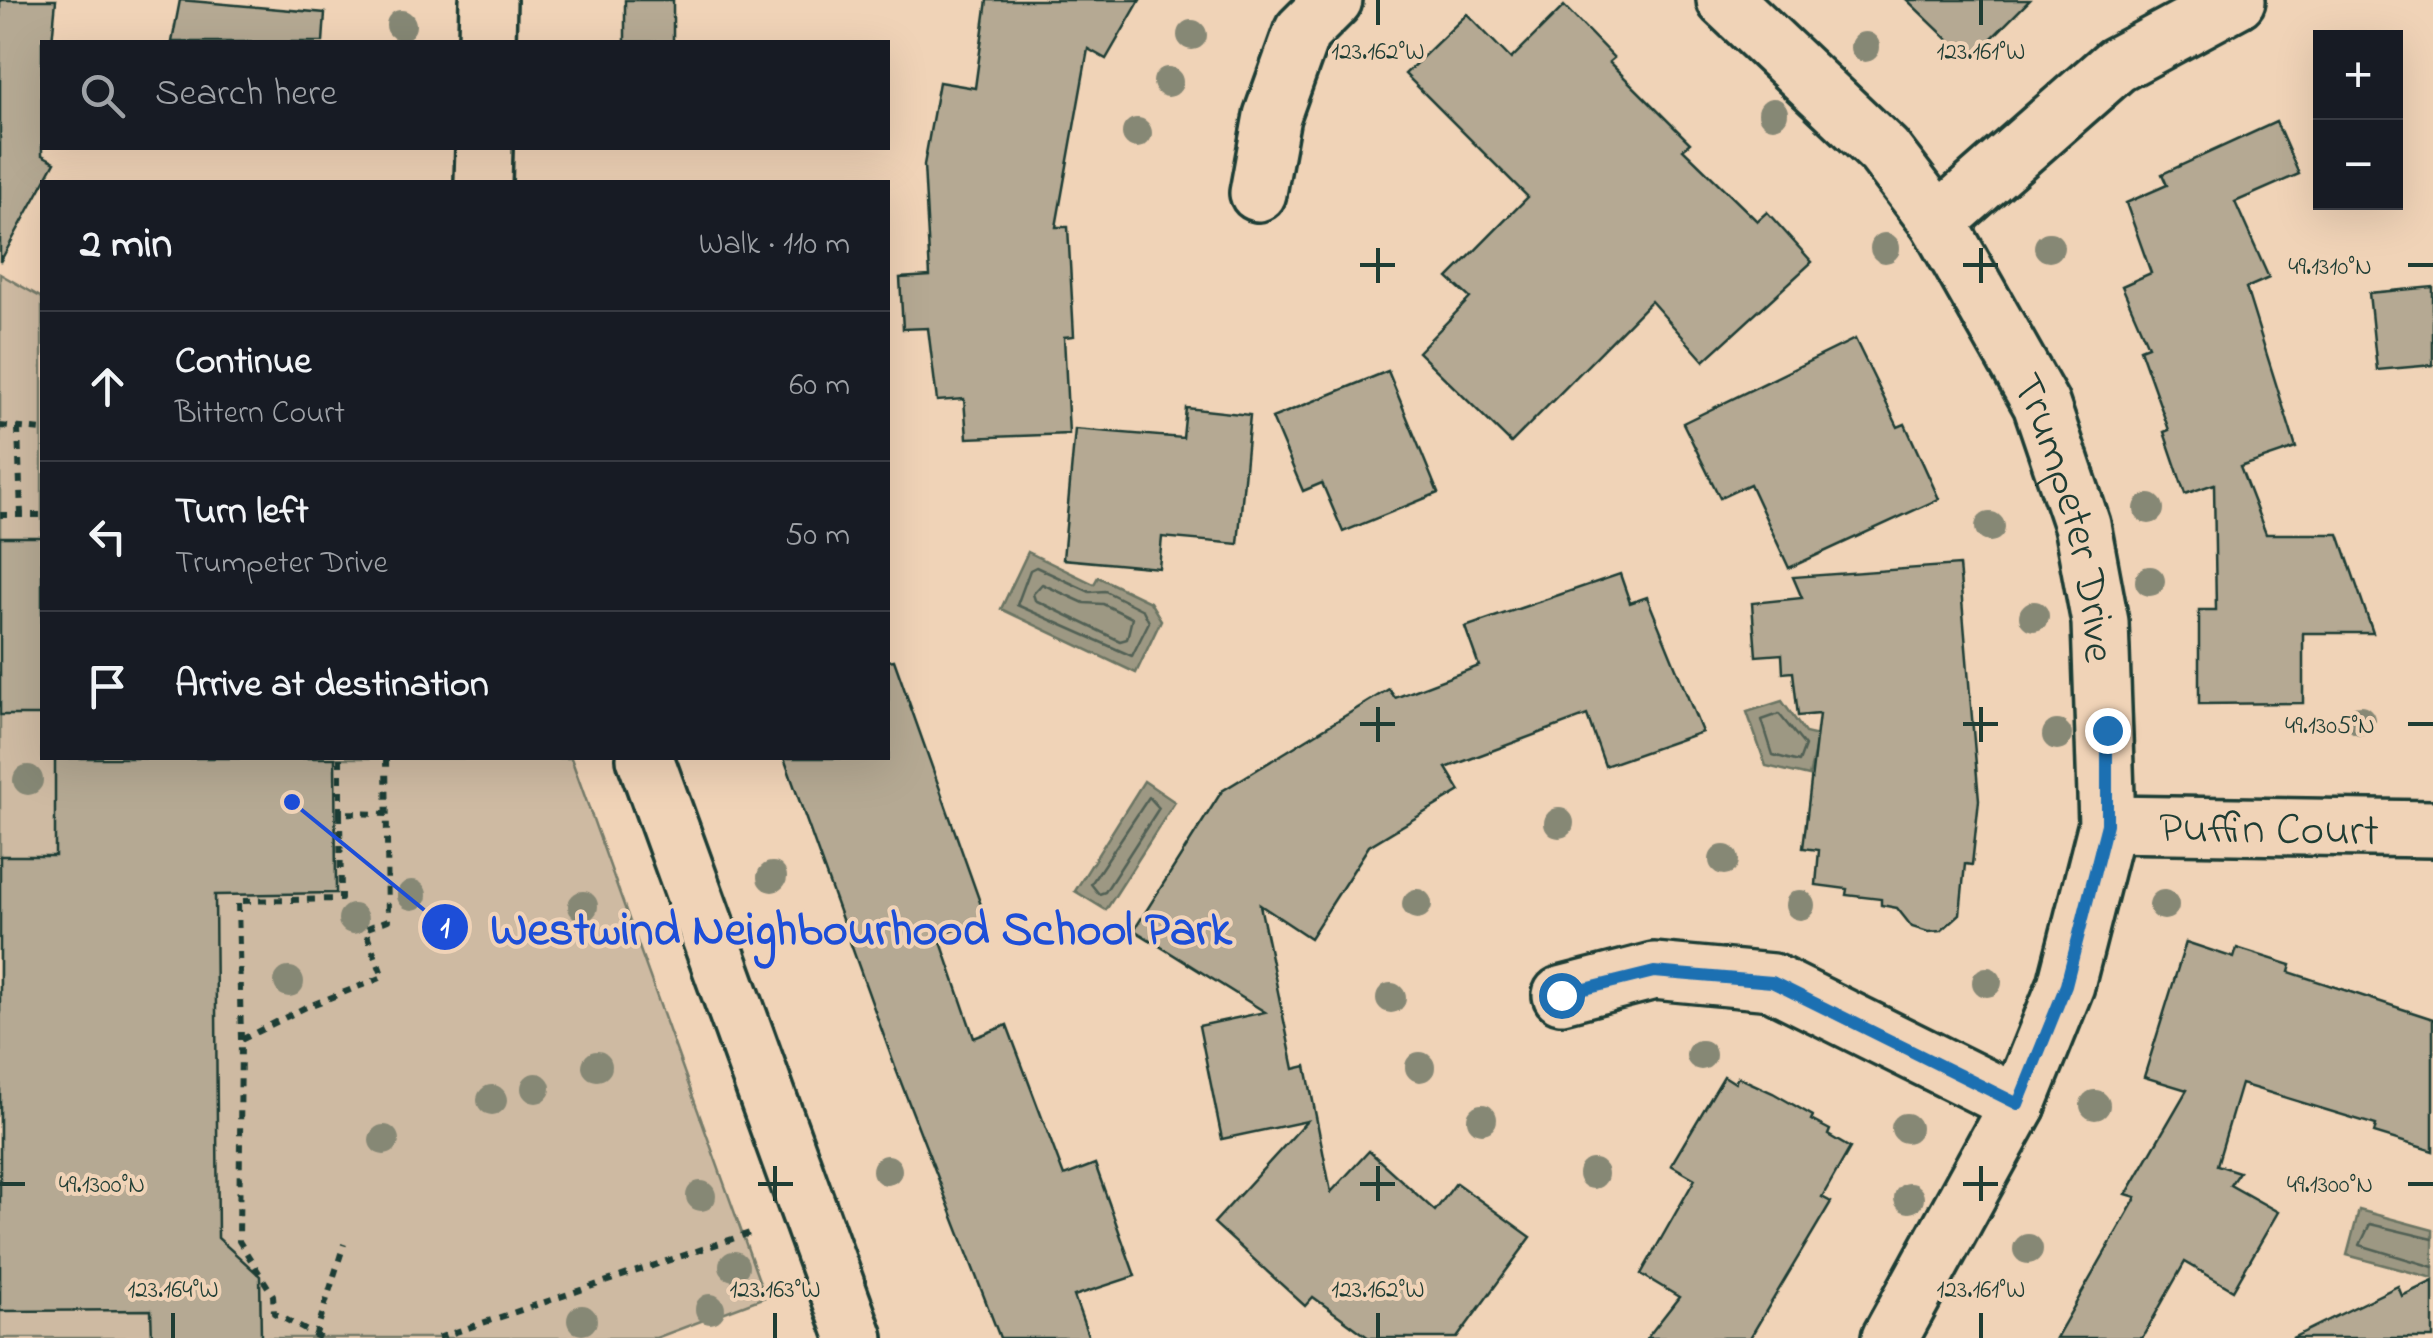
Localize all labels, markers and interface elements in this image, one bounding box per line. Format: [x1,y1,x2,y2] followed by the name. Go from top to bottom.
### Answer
[2313,30,2403,210] map controls
[2313,30,2403,120] button: +
[1331,35,1425,71] text: 123.162°W
[1937,35,2025,71] text: 123.161°W
[40,40,890,150] search box
[155,67,337,123] text: Search here
[75,68,130,123] icon: search
[2313,120,2403,210] button: −
[80,215,172,276] text: 2 min
[699,222,850,269] text: Walk · 110 m
[2288,250,2372,286] text: 49.1310°N
[175,335,311,391] text: Continue
[80,359,135,414] icon: ahead
[1992,362,2129,665] street label: Trumpeter Drive
[789,363,850,410] text: 60 m
[175,391,345,438] text: Bittern Court
[175,485,308,541] text: Turn left
[80,509,135,564] icon: left
[785,513,850,560] text: 50 m
[175,541,388,588] text: Trumpeter Drive
[175,658,489,714] text: Arrive at destination
[80,659,135,714] icon: arrive
[2085,708,2131,754] route end
[2285,709,2375,745] text: 49.1305°N
[2159,797,2379,866] street label: Puffin Court
[420,888,1252,966] callout: Westwind Neighbourhood School Park
[490,897,1233,969] text: Westwind Neighbourhood School Park
[440,908,450,952] text: 1
[1539,973,1585,1019] route start
[59,1168,145,1204] text: 49.1300°N
[2287,1168,2373,1204] text: 49.1300°N
[127,1273,219,1309] text: 123.164°W
[729,1273,821,1309] text: 123.163°W
[1331,1273,1425,1309] text: 123.162°W
[1937,1273,2025,1309] text: 123.161°W

